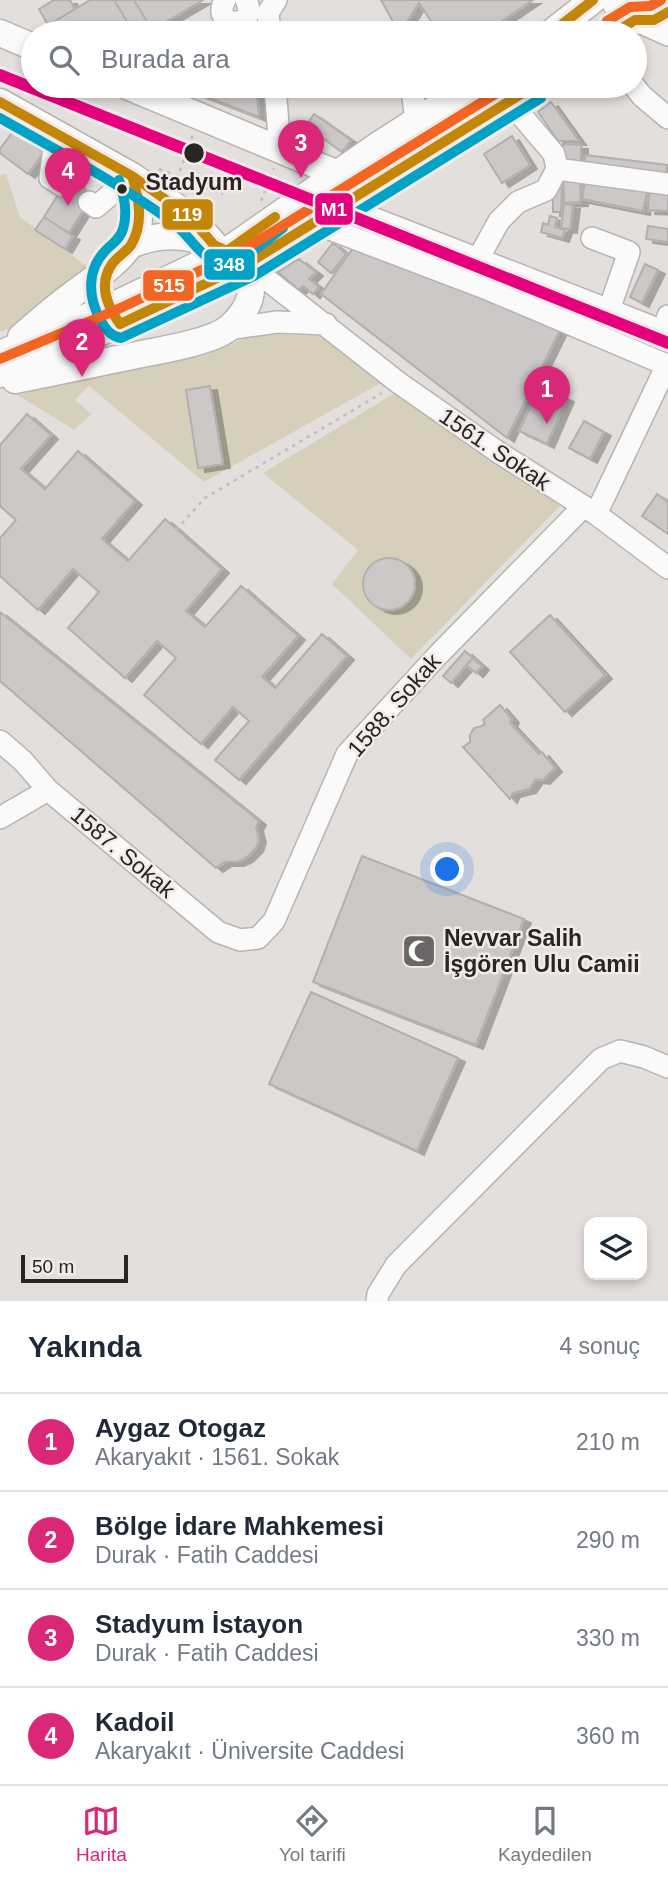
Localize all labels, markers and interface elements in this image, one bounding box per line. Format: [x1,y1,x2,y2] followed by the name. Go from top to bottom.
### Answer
[21,21,647,98] search box
[45,41,83,79] icon: search
[101,44,230,74] text: Burada ara
[278,120,324,178] pin: 3
[182,141,206,165] marker: Stadyum
[45,148,91,206] pin: 4
[145,169,243,195] place label: Stadyum
[115,182,129,196] unlabelled marker
[314,192,354,226] line badge: M1
[161,198,214,231] line badge: 119
[321,199,348,220] text: M1
[172,204,202,225] text: 119
[203,248,256,281] line badge: 348
[213,254,245,275] text: 348
[142,269,195,302] line badge: 515
[153,275,185,296] text: 515
[59,319,105,377] pin: 2
[524,366,570,424] pin: 1
[435,402,556,496] street label: 1561. Sokak
[342,648,446,762] street label: 1588. Sokak
[66,801,181,903] street label: 1587. Sokak
[430,852,464,886] your location
[444,925,640,977] place label: Nevvar Salih İşgören Ulu Camii
[400,932,438,970] mosque icon: Nevvar Salih İşgören Ulu Camii
[584,1217,647,1280] map controls
[584,1217,647,1280] button: layers
[21,1252,128,1284] scale bar
[32,1256,74,1277] text: 50 m
[28,1330,141,1363] text: Yakında
[559,1333,640,1359] text: 4 sonuç
[95,1413,266,1443] text: Aygaz Otogaz
[45,1429,57,1455] text: 1
[576,1429,640,1455] text: 210 m
[95,1444,339,1470] text: Akaryakıt · 1561. Sokak
[95,1511,384,1541] text: Bölge İdare Mahkemesi
[45,1527,57,1553] text: 2
[576,1527,640,1553] text: 290 m
[95,1542,319,1568] text: Durak · Fatih Caddesi
[95,1609,303,1639] text: Stadyum İstayon
[45,1625,57,1651] text: 3
[576,1625,640,1651] text: 330 m
[95,1640,319,1666] text: Durak · Fatih Caddesi
[95,1707,174,1737] text: Kadoil
[45,1723,57,1749] text: 4
[576,1723,640,1749] text: 360 m
[95,1738,404,1764] text: Akaryakıt · Üniversite Caddesi
[76,1802,127,1866] tab: Harita
[279,1802,346,1866] tab: Yol tarifi
[498,1802,592,1866] tab: Kaydedilen

